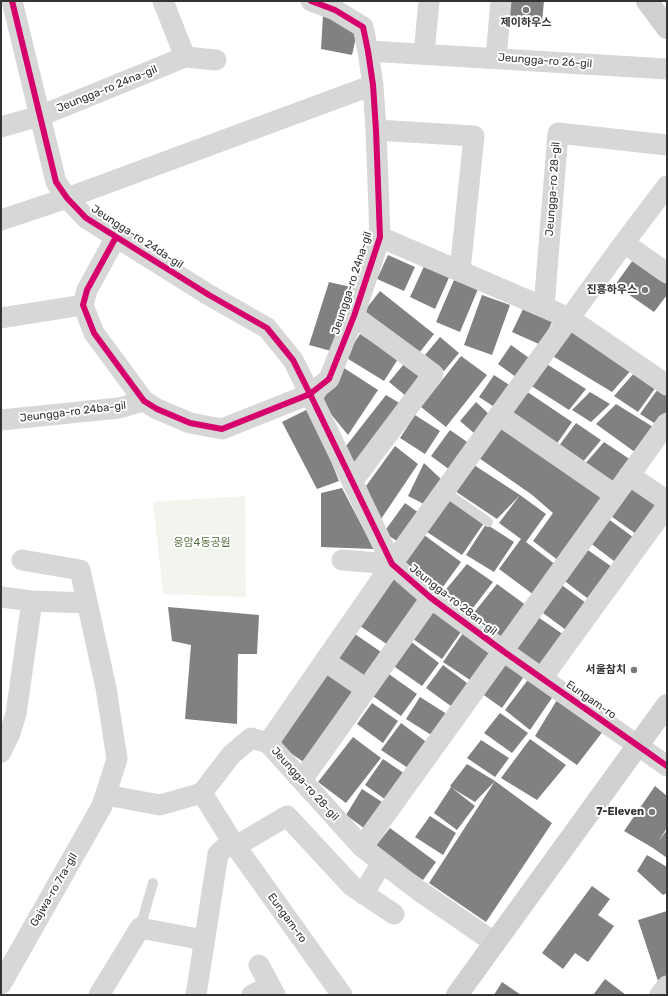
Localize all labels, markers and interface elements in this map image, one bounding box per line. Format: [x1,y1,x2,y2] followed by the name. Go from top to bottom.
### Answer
[521,5,531,15] marker: 제이하우스
[501,16,551,30] place label: 제이하우스
[497,51,593,71] street label: Jeungga-ro 26-gil
[55,63,159,115] street label: Jeungga-ro 24na-gil
[543,141,563,237] street label: Jeungga-ro 28-gil
[89,202,185,272] street label: Jeungga-ro 24da-gil
[329,230,375,336] street label: Jeungga-ro 24na-gil
[586,283,637,297] place label: 진흥하우스
[640,285,650,295] marker: 진흥하우스
[19,399,127,425] street label: Jeungga-ro 24ba-gil
[173,536,231,550] park label: 응암4동공원
[407,562,499,638] street label: Jeungga-ro 28an-gil
[586,663,626,677] place label: 서울참치
[629,665,639,675] marker: 서울참치
[563,678,619,722] street label: Eungam-ro
[268,744,342,824] street label: Jeungga-ro 28-gil
[596,805,644,819] place label: 7-Eleven
[647,807,657,817] marker: 7-Eleven
[28,851,80,929] street label: Gajwa-ro 7ra-gil
[265,891,309,945] street label: Eungam-ro

